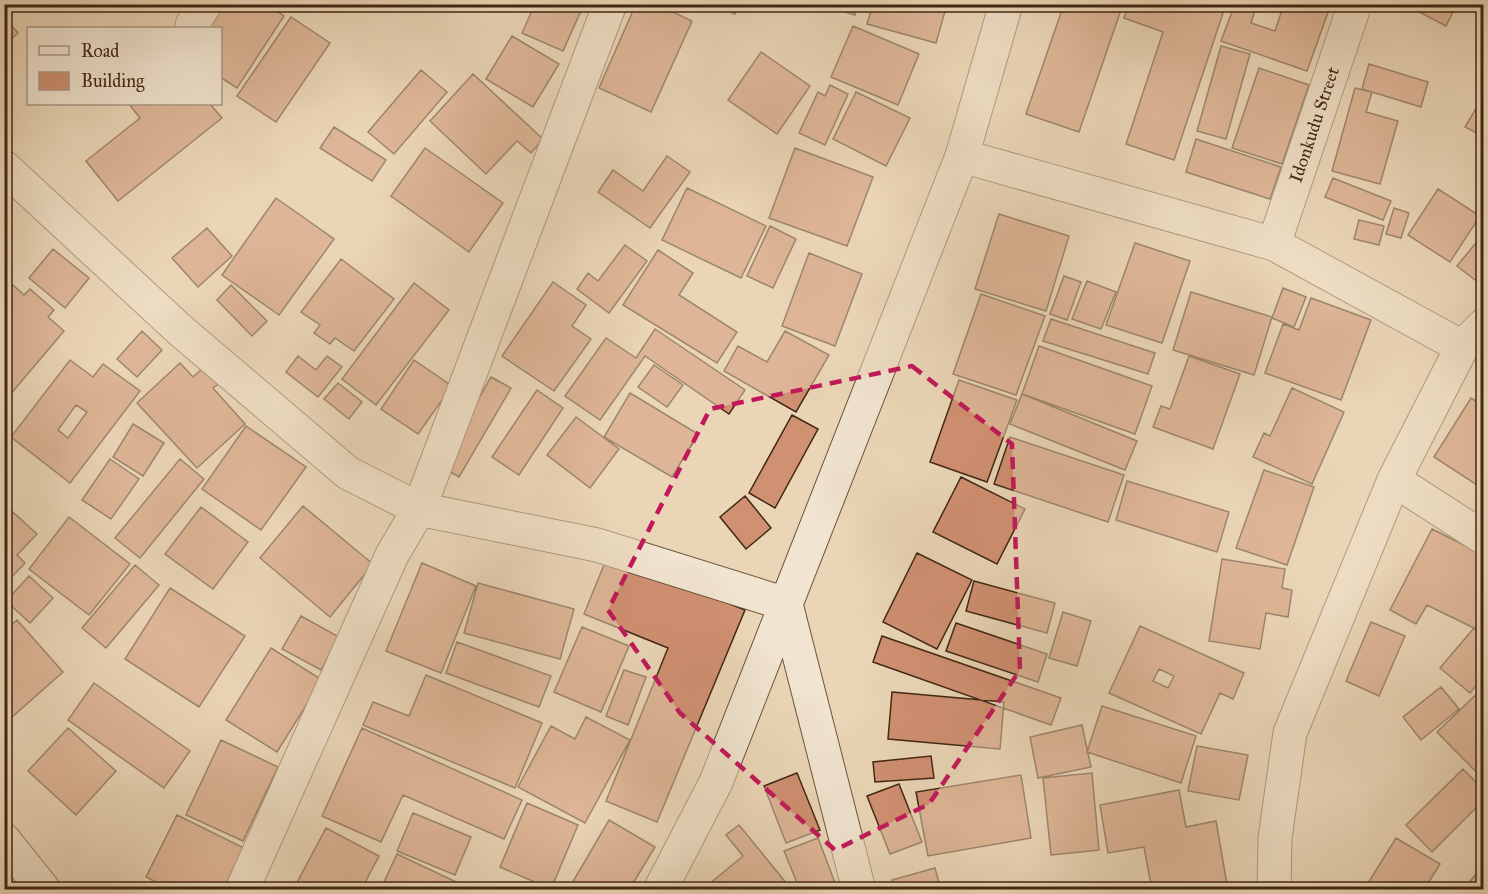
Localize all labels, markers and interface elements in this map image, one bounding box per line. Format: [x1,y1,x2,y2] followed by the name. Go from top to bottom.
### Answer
[27,27,222,105] legend
[81,40,119,62] text: Road
[1285,63,1344,185] street label: Idonkudu Street
[81,70,145,93] text: Building

